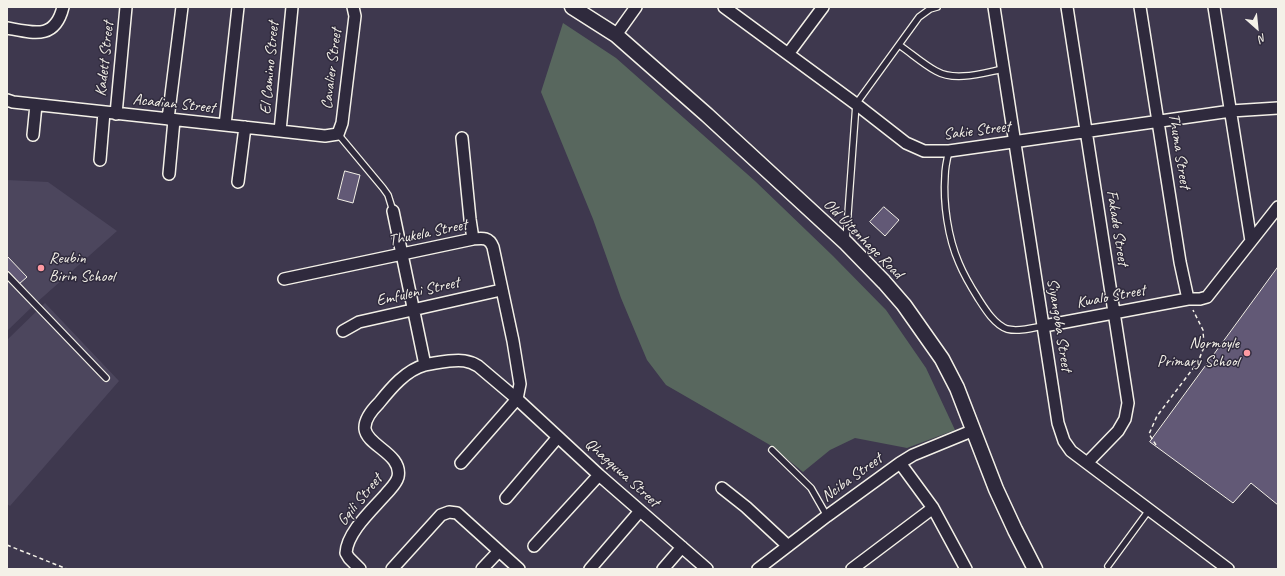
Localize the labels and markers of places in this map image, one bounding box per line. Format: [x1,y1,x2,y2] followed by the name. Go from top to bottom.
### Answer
[49,249,115,287] place label: Reubin Birin School
[36,263,46,273] marker: Reubin Birin School
[1157,334,1239,372] place label: Normoyle Primary School
[1242,348,1252,358] marker: Normoyle Primary School

